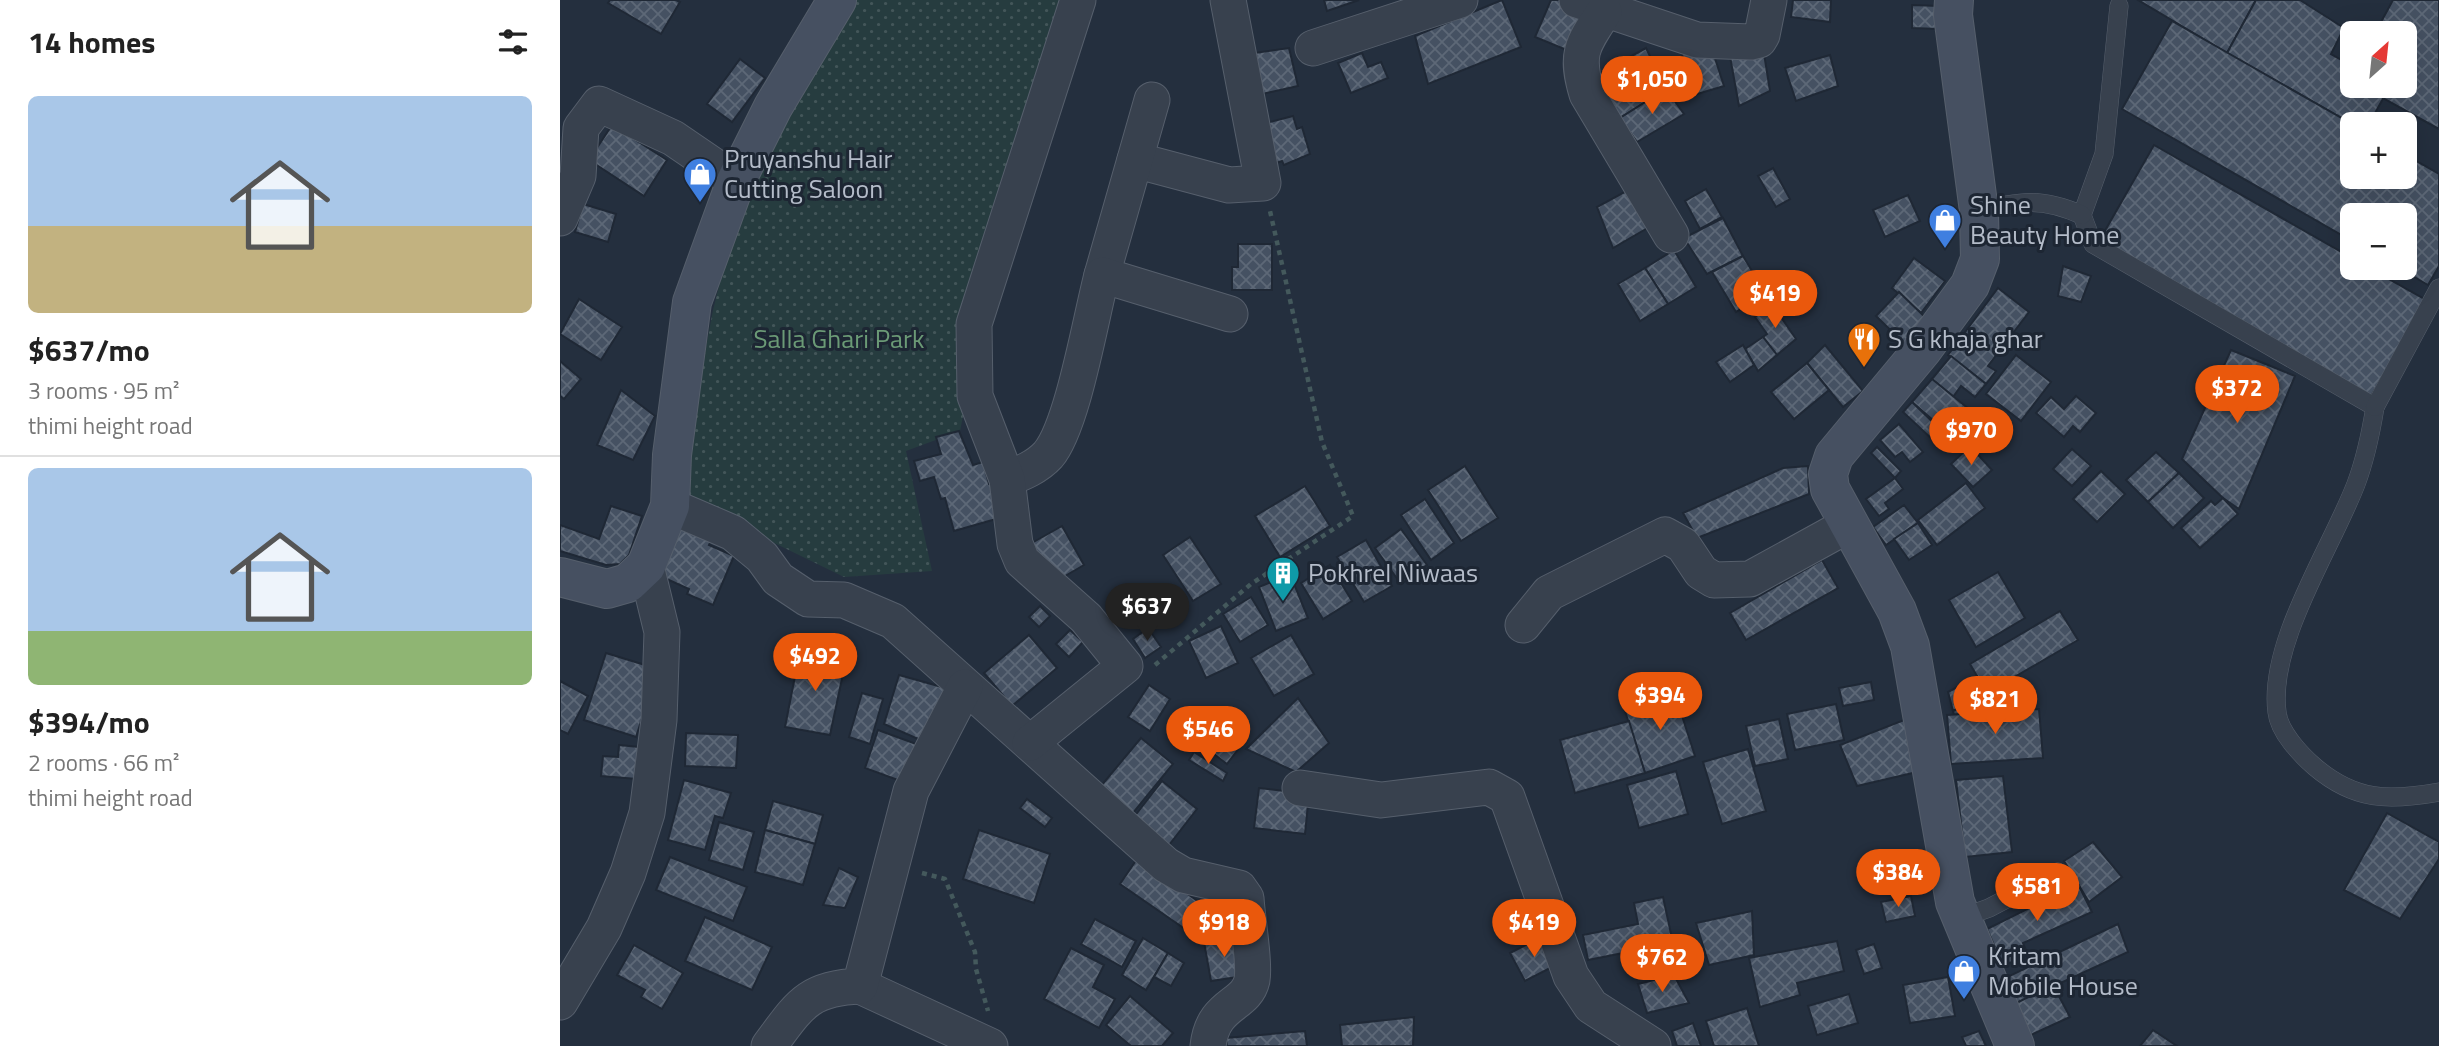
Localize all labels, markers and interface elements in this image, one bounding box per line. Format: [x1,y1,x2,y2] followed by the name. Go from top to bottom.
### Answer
[28,19,155,65] text: 14 homes
[2340,21,2417,98] north arrow
[2340,21,2417,280] map controls
[494,23,532,61] icon: filters
[1595,57,1709,116] pin: $1,050
[1617,61,1687,96] text: $1,050
[2340,112,2417,189] button: +
[724,139,892,208] place label: Pruyanshu Hair Cutting Saloon
[217,142,343,268] icon: home
[681,155,719,204] shop icon: Pruyanshu Hair Cutting Saloon
[1970,185,2119,254] place label: Shine Beauty Home
[1926,201,1964,250] shop icon: Shine Beauty Home
[2340,203,2417,280] button: −
[1734,270,1816,330] pin: $419
[1749,275,1801,310] text: $419
[753,319,925,358] park label: Salla Ghari Park
[1888,319,2043,358] place label: S G khaja ghar
[1845,320,1883,369] restaurant icon: S G khaja ghar
[28,327,150,373] text: $637/mo
[2196,366,2278,425] pin: $372
[2211,370,2263,405] text: $372
[28,373,179,408] text: 3 rooms · 95 m²
[1930,407,2012,467] pin: $970
[28,408,193,443] text: thimi height road
[1945,412,1997,447] text: $970
[217,514,343,640] icon: home
[1308,553,1478,592] place label: Pokhrel Niwaas
[1264,554,1302,603] building icon: Pokhrel Niwaas
[1106,584,1188,643] pin: $637
[1121,588,1173,623] text: $637
[774,634,856,693] pin: $492
[789,638,841,673] text: $492
[1619,672,1701,732] pin: $394
[1954,676,2036,736] pin: $821
[1634,677,1686,712] text: $394
[1969,681,2021,716] text: $821
[28,699,150,745] text: $394/mo
[1167,706,1249,766] pin: $546
[1182,711,1234,746] text: $546
[28,745,179,780] text: 2 rooms · 66 m²
[28,780,193,815] text: thimi height road
[1857,850,1939,909] pin: $384
[1872,854,1924,889] text: $384
[1996,864,2078,923] pin: $581
[2011,868,2063,903] text: $581
[1183,900,1265,959] pin: $918
[1493,900,1575,959] pin: $419
[1198,904,1250,939] text: $918
[1508,904,1560,939] text: $419
[1621,934,1703,994] pin: $762
[1988,936,2138,1005] place label: Kritam Mobile House
[1636,939,1688,974] text: $762
[1945,952,1983,1001] shop icon: Kritam Mobile House

